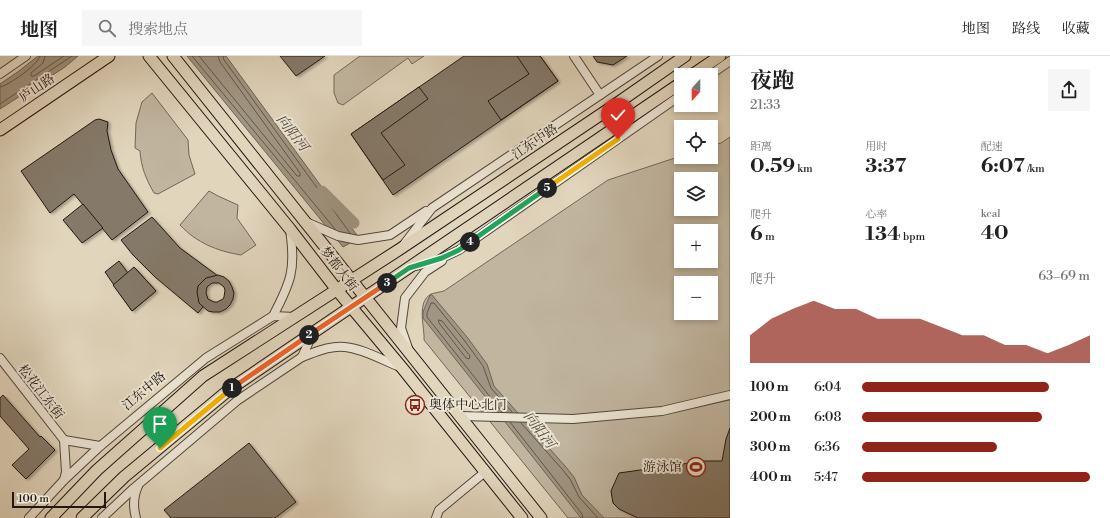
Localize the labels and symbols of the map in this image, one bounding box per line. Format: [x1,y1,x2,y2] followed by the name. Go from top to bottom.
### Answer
[674,68,718,112] north arrow
[16,70,58,106] street label: 庐山路
[601,98,635,139] pin
[272,111,314,157] water label: 向阳河
[509,121,561,163] street label: 江东中路
[537,178,557,198] pin: 5
[460,232,480,252] pin: 4
[317,244,361,294] street label: 梦都大街
[377,273,397,293] pin: 3
[299,325,319,345] pin: 2
[15,361,67,423] street label: 松花江东街
[119,368,169,414] street label: 江东中路
[222,378,242,398] pin: 1
[404,394,426,416] bus stop icon: 奥体中心北门
[429,397,507,413] place label: 奥体中心北门
[143,407,177,448] pin
[519,408,561,455] water label: 向阳河
[685,456,707,478] sports icon: 游泳馆
[643,459,682,475] place label: 游泳馆
[12,490,106,509] scale bar

